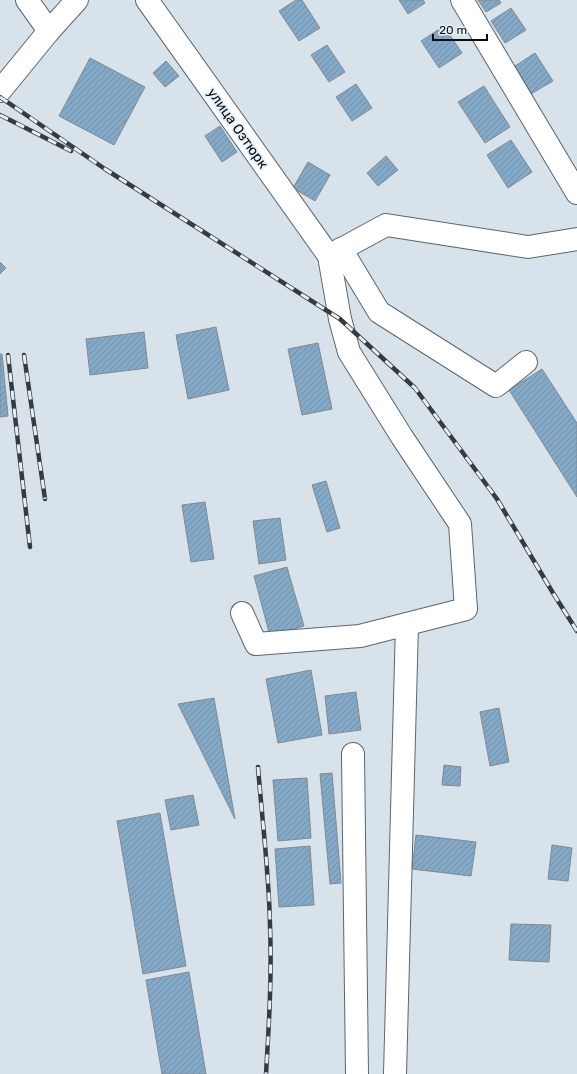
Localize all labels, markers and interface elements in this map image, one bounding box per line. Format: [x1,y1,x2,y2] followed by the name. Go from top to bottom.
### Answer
[433,16,487,42] scale bar
[439,23,467,37] text: 20 m
[204,85,272,172] street label: улица Озтюрк

